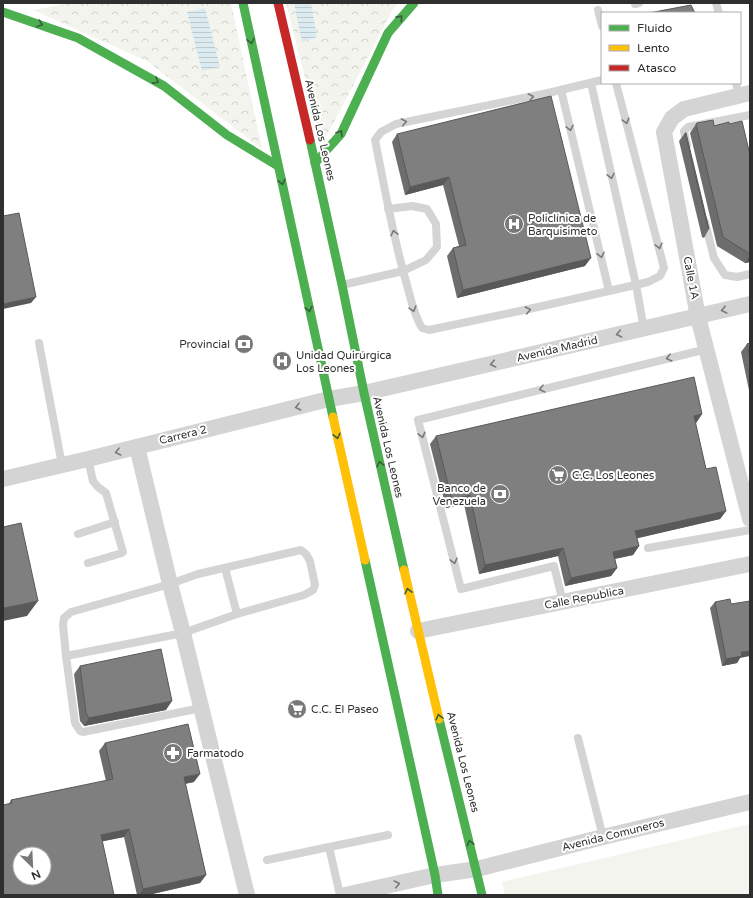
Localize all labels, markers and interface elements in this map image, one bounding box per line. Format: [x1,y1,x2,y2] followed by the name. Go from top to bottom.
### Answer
[601,12,741,84] legend
[396,16,403,23] one-way arrow
[36,20,43,28] one-way arrow
[637,21,672,35] text: Fluido
[247,38,255,44] one-way arrow
[637,41,670,55] text: Lento
[637,61,676,75] text: Atasco
[152,77,159,84] one-way arrow
[302,78,338,182] street label: Avenida Los Leones
[528,93,534,101] one-way arrow
[621,117,629,124] one-way arrow
[401,118,407,127] one-way arrow
[566,125,574,131] one-way arrow
[336,130,343,137] one-way arrow
[607,172,615,179] one-way arrow
[277,179,285,185] one-way arrow
[528,212,598,238] place label: Policlínica de Barquisimeto
[503,213,525,235] hospital icon: Policlínica de Barquisimeto
[390,230,398,236] one-way arrow
[654,243,662,250] one-way arrow
[596,251,604,258] one-way arrow
[680,255,702,301] street label: Calle 1A
[409,305,417,312] one-way arrow
[305,306,313,312] one-way arrow
[525,306,531,314] one-way arrow
[721,306,727,314] one-way arrow
[616,330,622,338] one-way arrow
[233,333,255,355] bank icon: Provincial
[515,333,599,365] street label: Avenida Madrid
[179,338,230,351] place label: Provincial
[296,349,391,375] place label: Unidad Quirúrgica Los Leones
[271,350,293,372] hospital icon: Unidad Quirúrgica Los Leones
[665,353,672,362] one-way arrow
[489,359,496,367] one-way arrow
[539,384,546,393] one-way arrow
[370,395,406,499] street label: Avenida Los Leones
[295,402,302,411] one-way arrow
[158,423,208,447] street label: Carrera 2
[417,431,426,438] one-way arrow
[333,433,341,439] one-way arrow
[115,447,121,455] one-way arrow
[376,461,384,467] one-way arrow
[547,464,569,486] supermarket icon: C.C. Los Leones
[572,469,654,482] place label: C.C. Los Leones
[432,482,486,508] place label: Banco de Venezuela
[489,483,511,505] bank icon: Banco de Venezuela
[449,557,458,564] one-way arrow
[543,584,625,612] street label: Calle Republica
[405,588,413,594] one-way arrow
[286,698,308,720] supermarket icon: C.C. El Paseo
[311,703,379,716] place label: C.C. El Paseo
[444,710,482,814] street label: Avenida Los Leones
[435,714,444,721] one-way arrow
[162,742,184,764] pharmacy icon: Farmatodo
[187,747,244,760] place label: Farmatodo
[560,816,666,854] street label: Avenida Comuneros
[467,840,475,847] one-way arrow
[12,846,52,886] north arrow
[29,867,43,882] text: N
[394,880,400,888] one-way arrow

